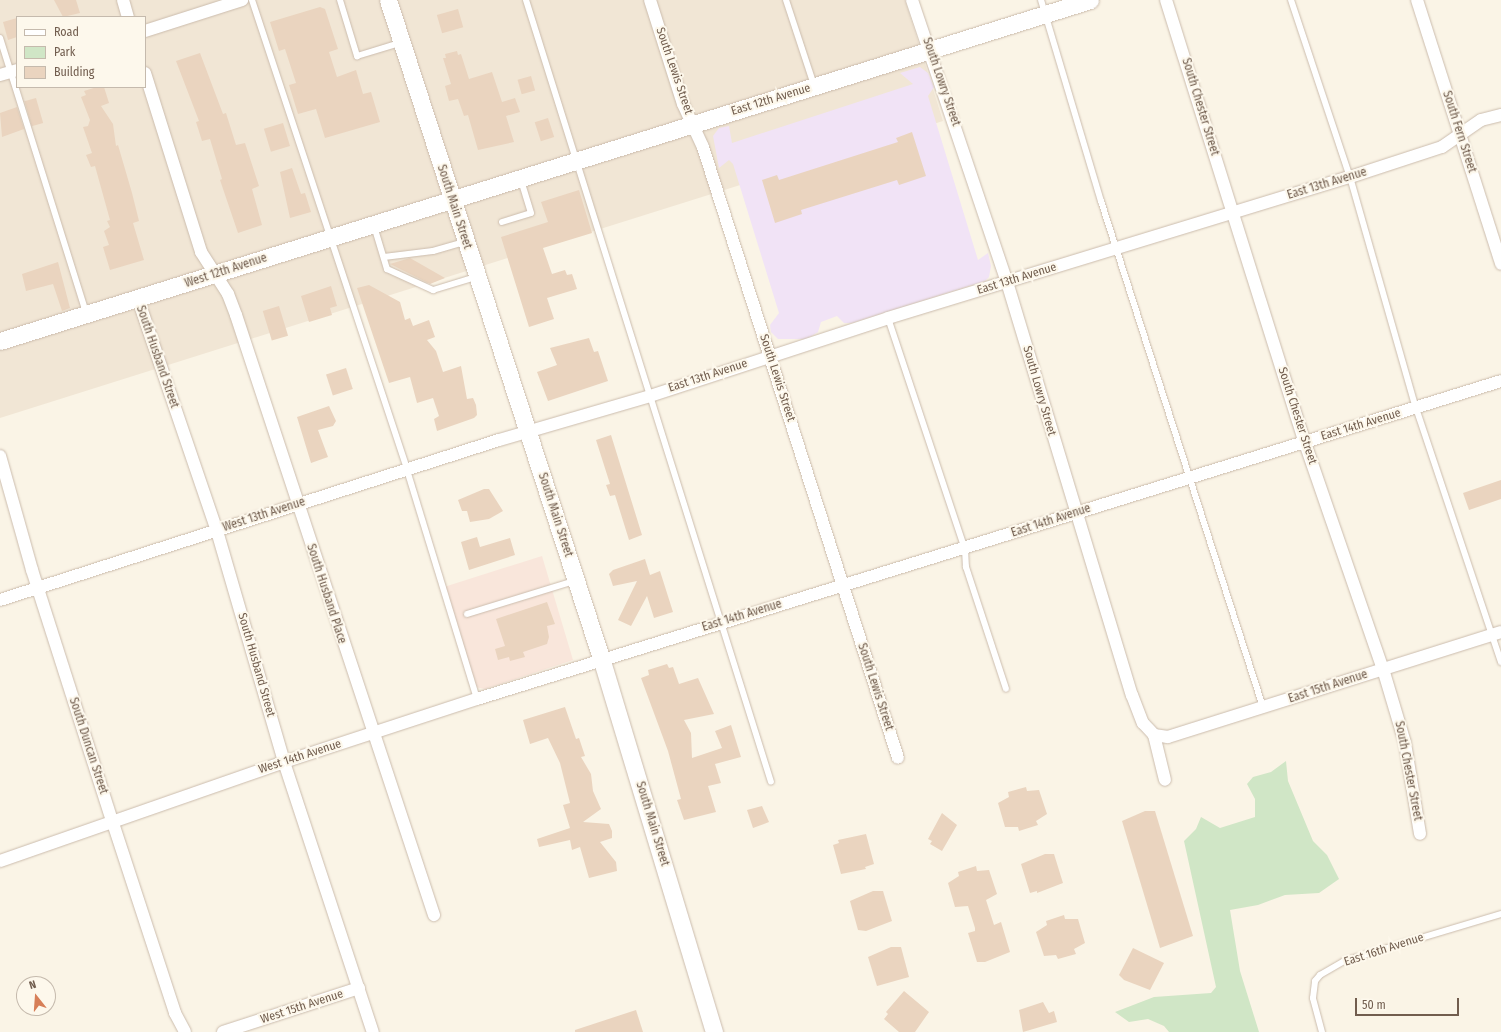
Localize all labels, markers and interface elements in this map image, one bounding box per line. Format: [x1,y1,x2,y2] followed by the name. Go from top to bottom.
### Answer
[16,16,146,88] legend
[54,25,79,39] text: Road
[652,26,696,116] street label: South Lewis Street
[919,36,963,128] street label: South Lowry Street
[54,45,75,59] text: Park
[1178,57,1222,157] street label: South Chester Street
[54,65,94,79] text: Building
[730,81,812,119] street label: East 12th Avenue
[1439,89,1479,175] street label: South Fern Street
[434,163,474,251] street label: South Main Street
[1286,165,1368,203] street label: East 13th Avenue
[183,251,269,291] street label: West 12th Avenue
[976,260,1058,298] street label: East 13th Avenue
[133,304,181,410] street label: South Husband Street
[756,333,798,423] street label: South Lewis Street
[1019,344,1059,438] street label: South Lowry Street
[667,356,749,396] street label: East 13th Avenue
[1275,366,1319,466] street label: South Chester Street
[1319,406,1403,444] street label: East 14th Avenue
[535,471,575,559] street label: South Main Street
[221,495,307,535] street label: West 13th Avenue
[1009,501,1093,541] street label: East 14th Avenue
[303,542,349,646] street label: South Husband Place
[700,597,784,635] street label: East 14th Avenue
[234,611,278,719] street label: South Husband Street
[854,642,896,732] street label: South Lewis Street
[1287,667,1369,707] street label: East 15th Avenue
[66,696,110,796] street label: South Duncan Street
[1391,720,1425,822] street label: South Chester Street
[257,737,343,777] street label: West 14th Avenue
[632,780,672,868] street label: South Main Street
[1342,930,1426,970] street label: East 16th Avenue
[16,976,56,1016] north arrow
[28,978,38,992] text: N
[259,987,345,1027] street label: West 15th Avenue
[1357,990,1461,1016] scale bar
[1362,998,1386,1012] text: 50 m

